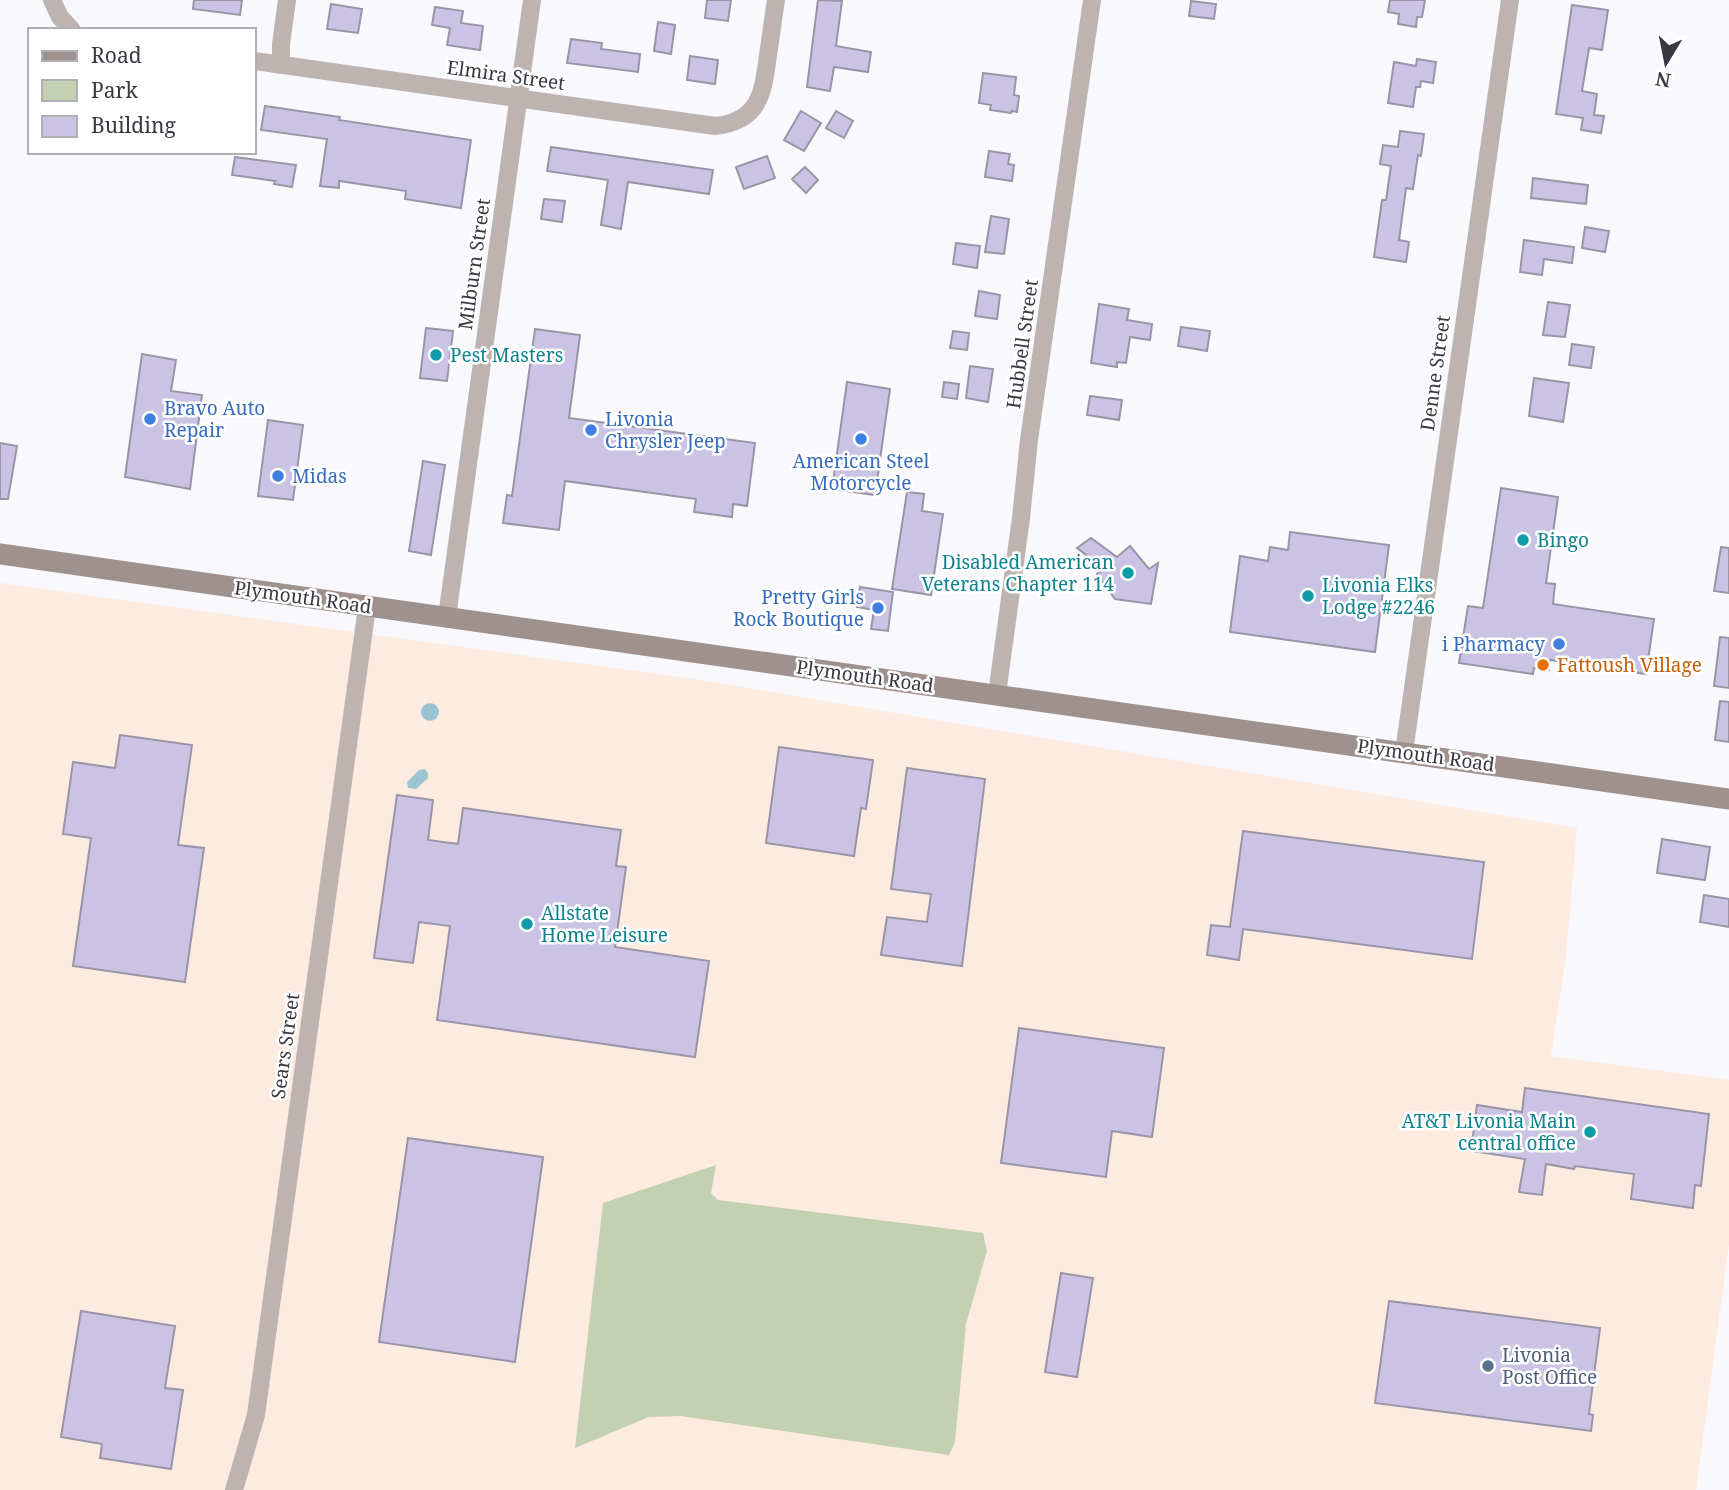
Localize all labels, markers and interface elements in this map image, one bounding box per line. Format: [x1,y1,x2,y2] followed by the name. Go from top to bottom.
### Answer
[28,28,256,154] legend
[1631,28,1701,98] north arrow
[91,41,142,69] text: Road
[445,54,567,96] street label: Elmira Street
[1653,66,1673,94] text: N
[91,76,138,104] text: Park
[91,111,176,139] text: Building
[452,196,496,331] street label: Milburn Street
[1000,277,1044,410] street label: Hubbell Street
[1414,313,1456,433] street label: Denne Street
[450,342,563,368] place label: Pest Masters
[428,347,444,363] marker: Pest Masters
[164,395,265,443] place label: Bravo Auto Repair
[605,406,726,454] place label: Livonia Chrysler Jeep
[142,411,158,427] marker: Bravo Auto Repair
[583,422,599,438] marker: Livonia Chrysler Jeep
[853,431,869,447] marker: American Steel Motorcycle
[792,448,930,496] place label: American Steel Motorcycle
[292,463,347,489] place label: Midas
[270,468,286,484] marker: Midas
[1537,527,1589,553] place label: Bingo
[1515,532,1531,548] marker: Bingo
[922,549,1114,597] place label: Disabled American Veterans Chapter 114
[1120,565,1136,581] marker: Disabled American Veterans Chapter 114
[1322,572,1435,620] place label: Livonia Elks Lodge #2246
[233,574,374,620] street label: Plymouth Road
[733,584,864,632] place label: Pretty Girls Rock Boutique
[1300,588,1316,604] marker: Livonia Elks Lodge #2246
[870,600,886,616] marker: Pretty Girls Rock Boutique
[1442,631,1545,657] place label: i Pharmacy
[1551,636,1567,652] marker: i Pharmacy
[1557,652,1702,678] place label: Fattoush Village
[795,653,936,699] street label: Plymouth Road
[1535,657,1551,673] marker: Fattoush Village
[1356,732,1497,778] street label: Plymouth Road
[541,900,668,948] place label: Allstate Home Leisure
[519,916,535,932] marker: Allstate Home Leisure
[265,991,305,1101] street label: Sears Street
[1401,1108,1576,1156] place label: AT&T Livonia Main central office
[1582,1124,1598,1140] marker: AT&T Livonia Main central office
[1502,1342,1597,1390] place label: Livonia Post Office
[1480,1358,1496,1374] marker: Livonia Post Office

